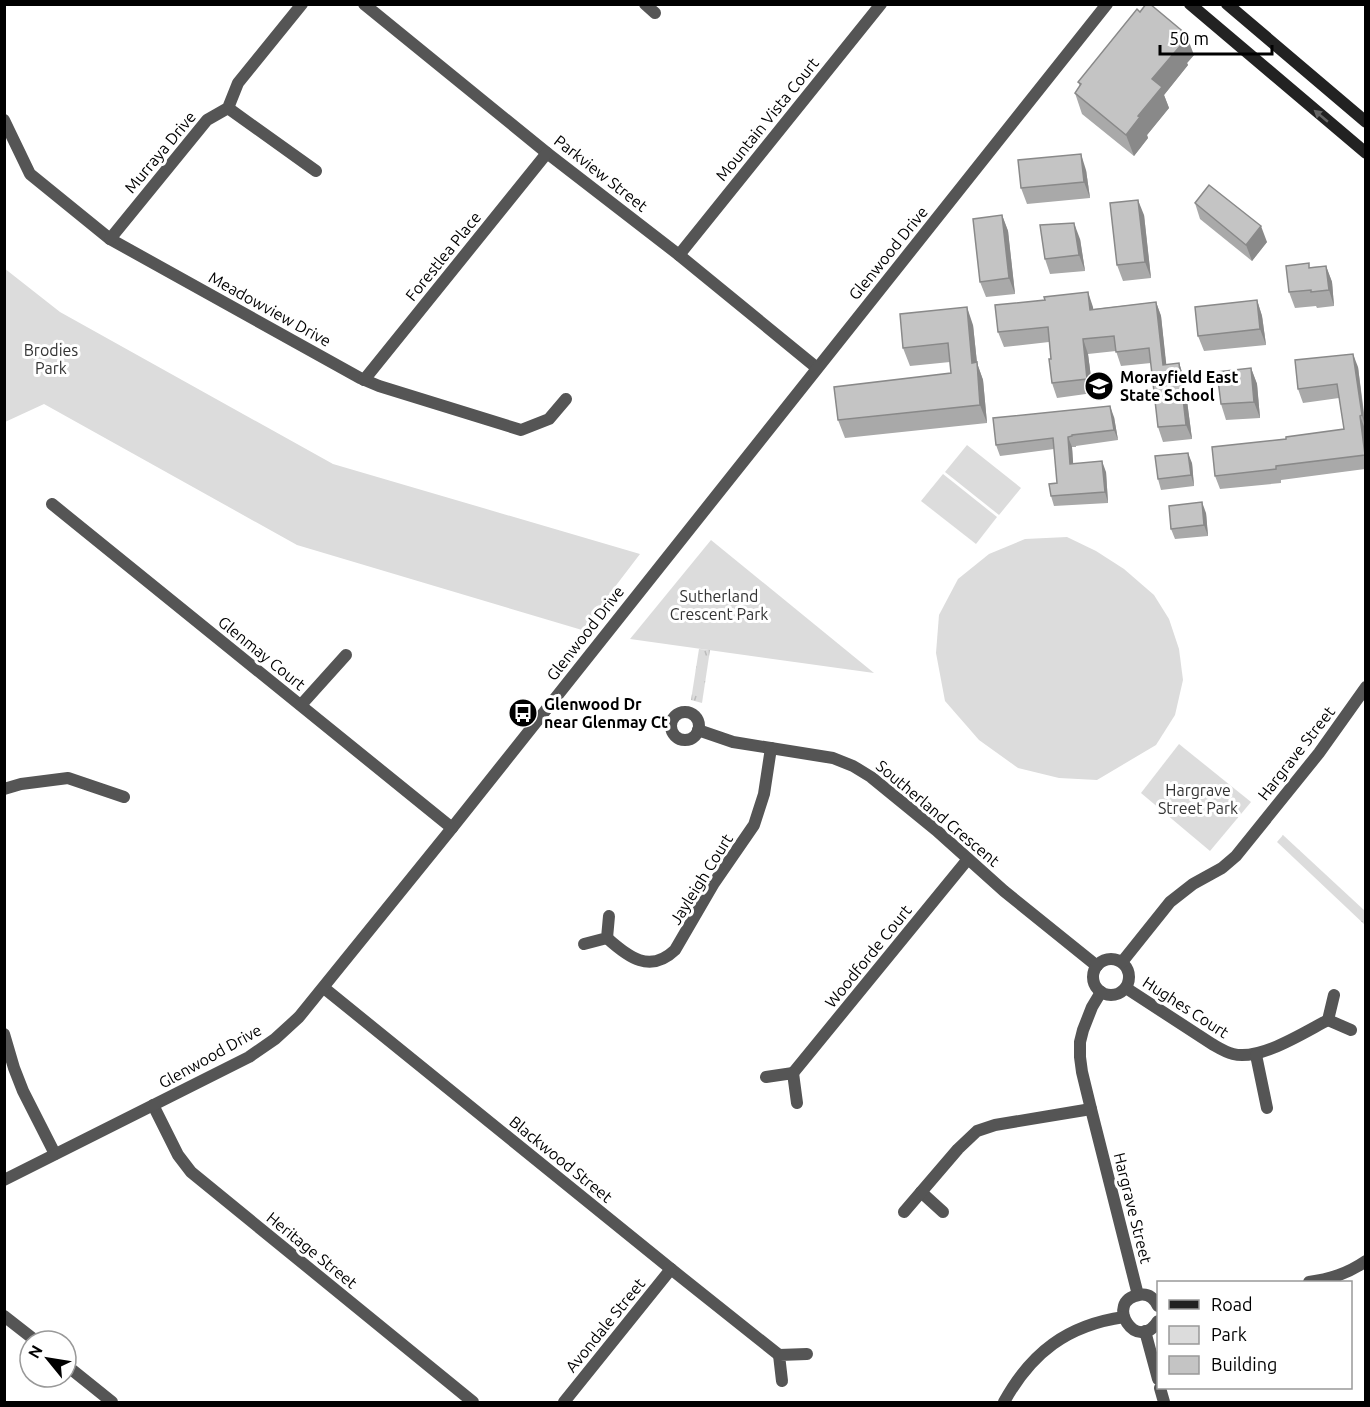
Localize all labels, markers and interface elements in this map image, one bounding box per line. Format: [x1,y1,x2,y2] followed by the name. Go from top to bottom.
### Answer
[1160,18,1272,56] scale bar
[1169,28,1209,48] text: 50 m
[712,53,823,184] street label: Mountain Vista Court
[121,108,199,196] street label: Murraya Drive
[1313,110,1328,122] one-way arrow
[551,131,652,215] street label: Parkview Street
[845,203,931,303] street label: Glenwood Drive
[402,208,484,304] street label: Forestlea Place
[206,268,334,350] street label: Meadowview Drive
[24,341,78,377] park label: Brodies Park
[1120,368,1238,404] place label: Morayfield East State School
[1083,370,1115,402] school or university icon: Morayfield East State School
[543,582,627,684] street label: Glenwood Drive
[670,587,768,623] park label: Sutherland Crescent Park
[215,612,310,694] street label: Glenmay Court
[544,695,668,731] place label: Glenwood Dr near Glenmay Ct
[507,697,539,729] bus stop icon: Glenwood Dr near Glenmay Ct
[1254,702,1339,803] street label: Hargrave Street
[873,756,1004,870] street label: Southerland Crescent
[1158,781,1238,817] park label: Hargrave Street Park
[666,830,736,928] street label: Jayleigh Court
[821,901,915,1011] street label: Woodforde Court
[1140,973,1233,1042] street label: Hughes Court
[155,1020,265,1092] street label: Glenwood Drive
[506,1112,617,1206] street label: Blackwood Street
[1110,1151,1156,1266] street label: Hargrave Street
[263,1208,361,1292] street label: Heritage Street
[562,1274,649,1376] street label: Avondale Street
[1157,1281,1352,1389] legend
[1211,1294,1253,1314] text: Road
[1211,1324,1247,1344] text: Park
[18,1329,78,1389] north arrow
[24,1342,46,1361] text: N
[1211,1354,1277,1374] text: Building

